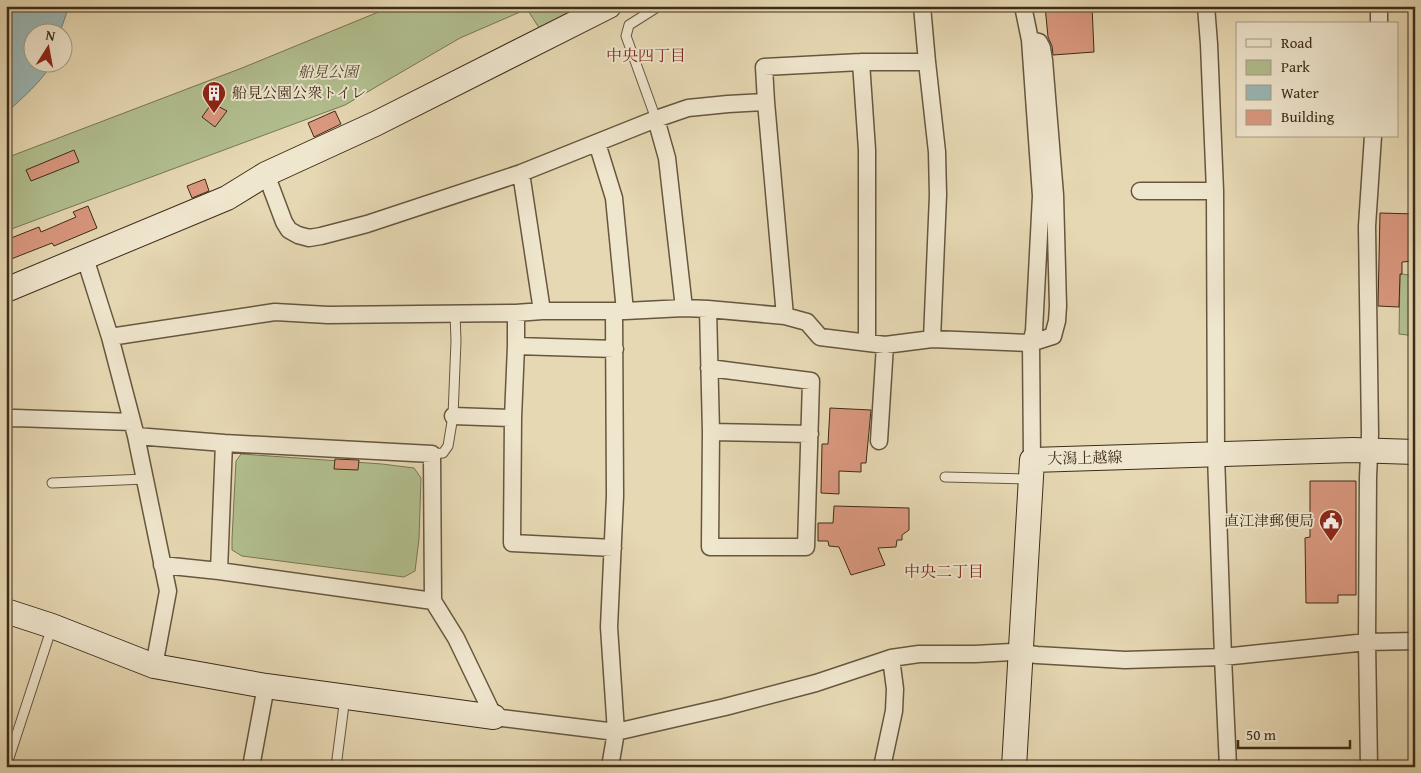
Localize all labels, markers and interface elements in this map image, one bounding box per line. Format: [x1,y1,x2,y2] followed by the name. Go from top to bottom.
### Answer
[22,22,72,72] north arrow
[1236,22,1398,138] legend
[44,25,58,46] text: N
[1281,32,1312,53] text: Road
[606,43,686,67] district label: 中央四丁目
[1281,56,1310,77] text: Park
[298,61,361,82] park label: 船見公園
[201,80,227,114] building icon: 船見公園公衆トイレ
[232,82,366,103] place label: 船見公園公衆トイレ
[1281,82,1319,103] text: Water
[1281,106,1335,127] text: Building
[1047,446,1123,469] street label: 大潟上越線
[1318,508,1344,542] public building icon: 直江津郵便局
[1224,510,1314,531] place label: 直江津郵便局
[904,559,984,583] district label: 中央二丁目
[1238,718,1351,750] scale bar
[1246,724,1277,745] text: 50 m

